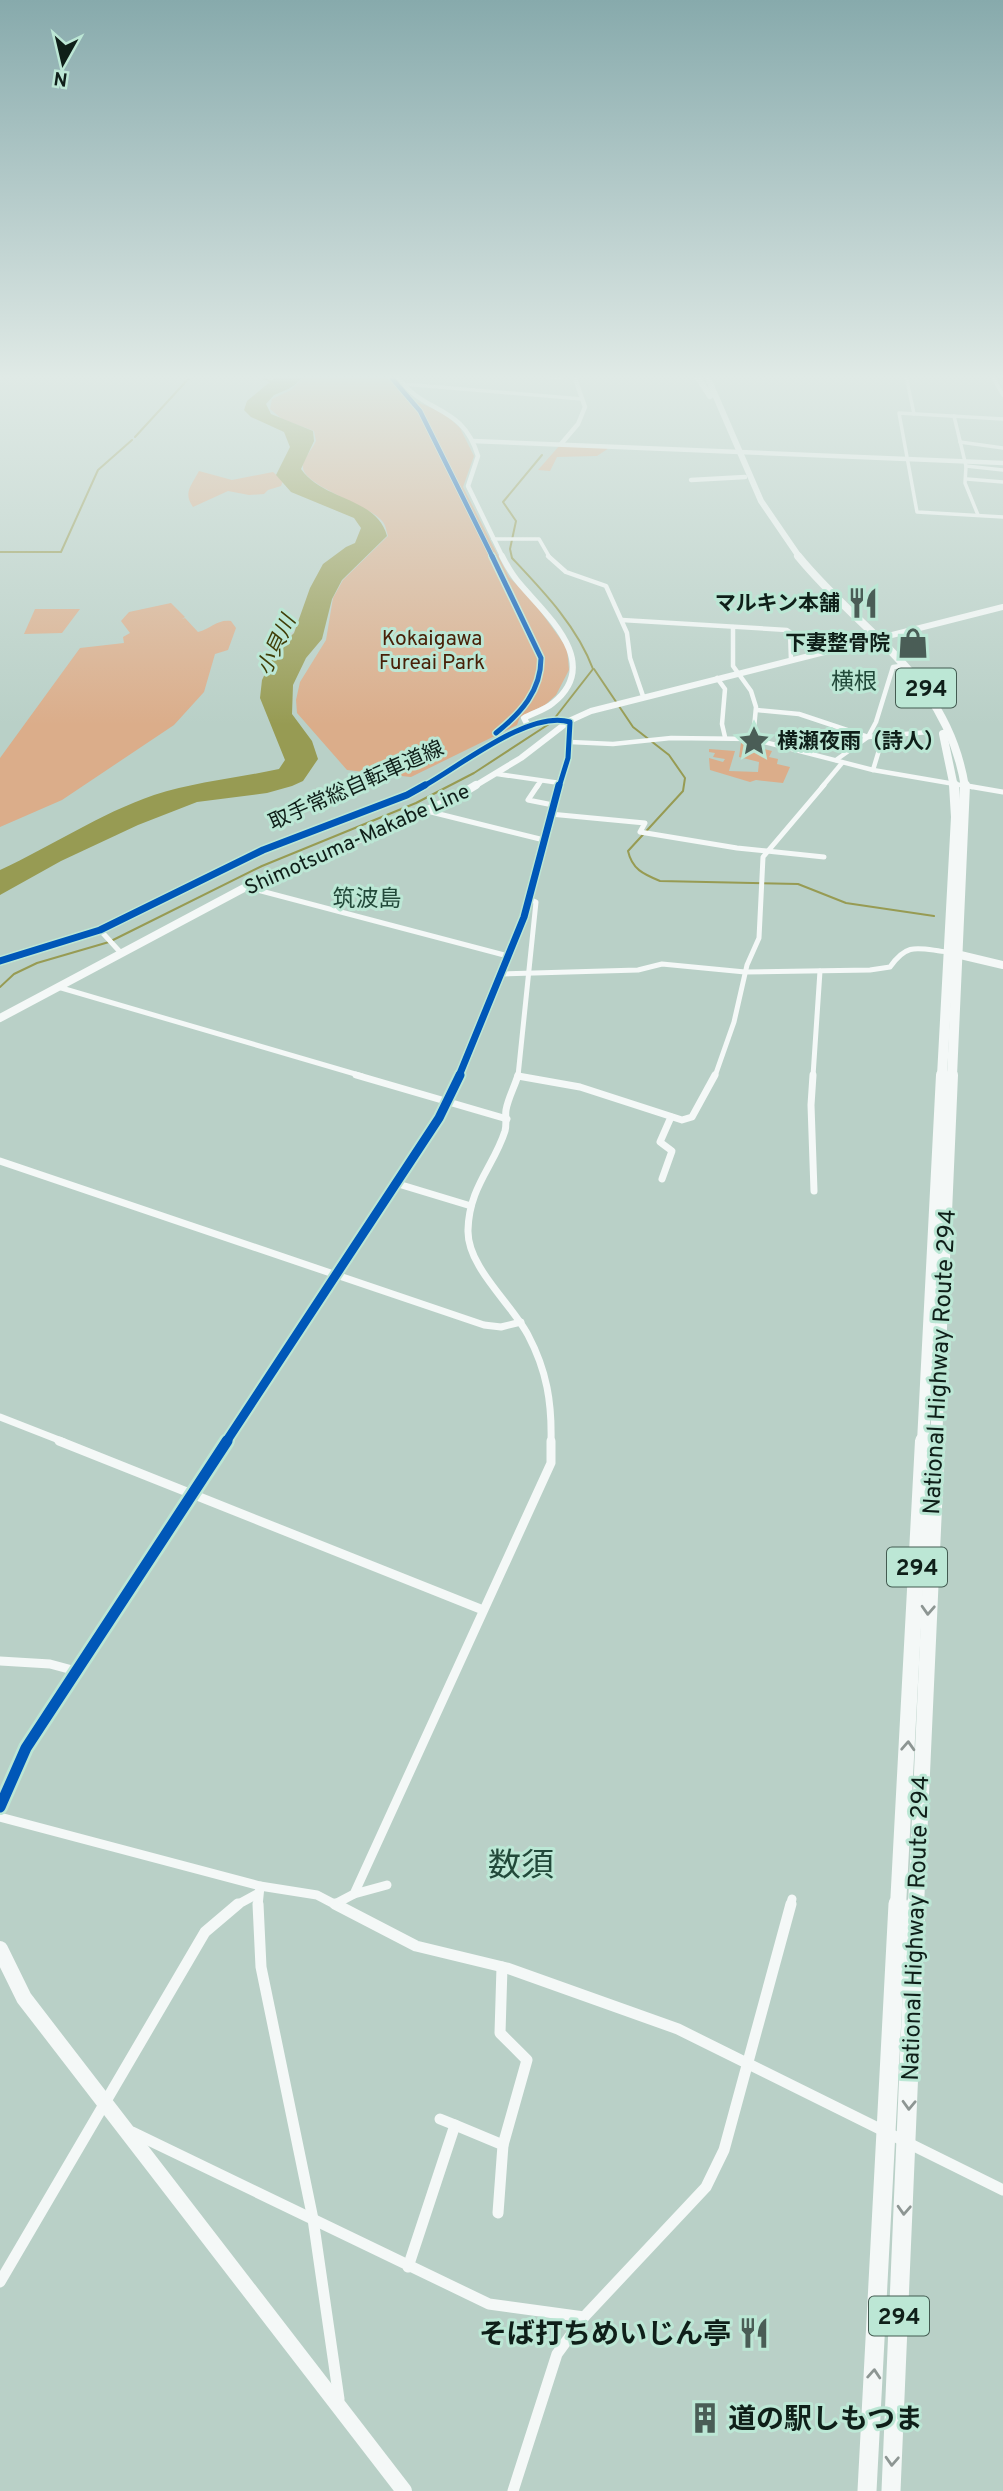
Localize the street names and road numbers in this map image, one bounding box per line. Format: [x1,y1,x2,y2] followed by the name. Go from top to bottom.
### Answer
[896,668,956,708] road number: 294
[265,736,448,837] street label: 取手常総自転車道線
[241,778,474,902] street label: Shimotsuma-Makabe Line
[918,1209,964,1516] street label: National Highway Route 294
[887,1548,947,1586] road number: 294
[897,1775,937,2081] street label: National Highway Route 294
[869,2296,929,2336] road number: 294

